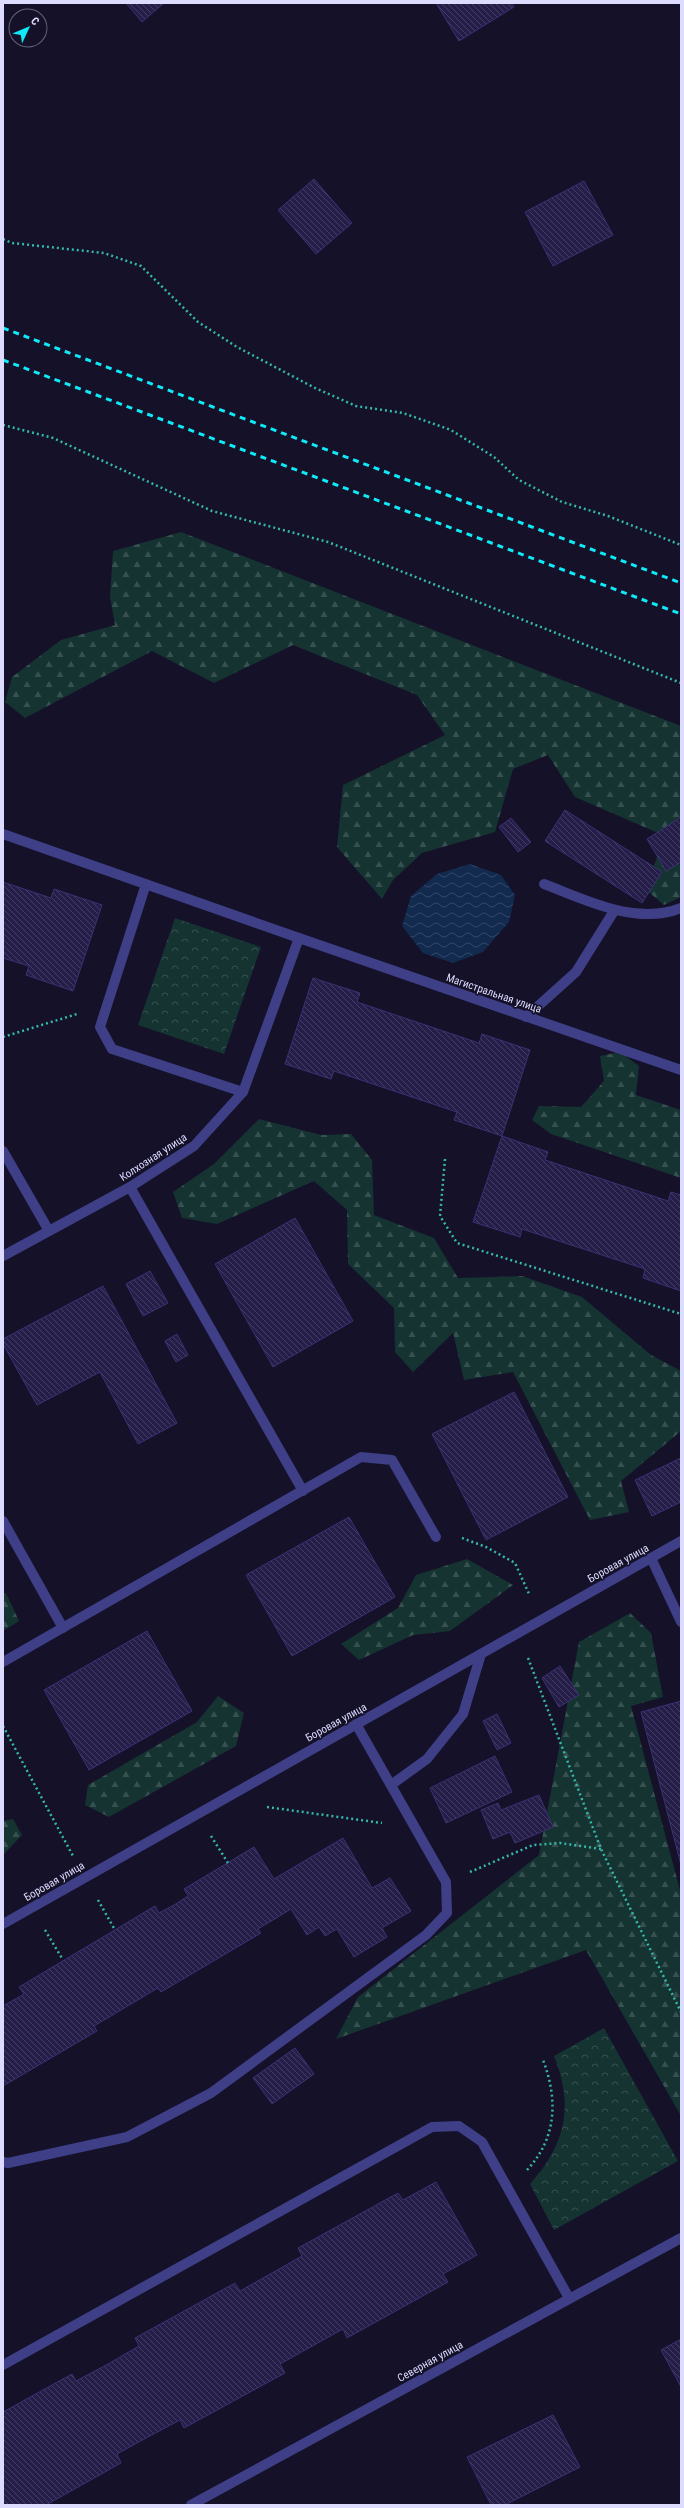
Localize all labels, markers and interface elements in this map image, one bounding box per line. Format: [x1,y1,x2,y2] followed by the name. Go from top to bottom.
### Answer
[8,8,48,48] north arrow
[28,15,42,28] text: С
[444,971,543,1016] street label: Магистральная улица
[117,1131,189,1184] street label: Колхозная улица
[585,1541,651,1586] street label: Боровая улица
[303,1700,369,1745] street label: Боровая улица
[22,1859,87,1904] street label: Боровая улица
[395,2338,465,2385] street label: Северная улица

